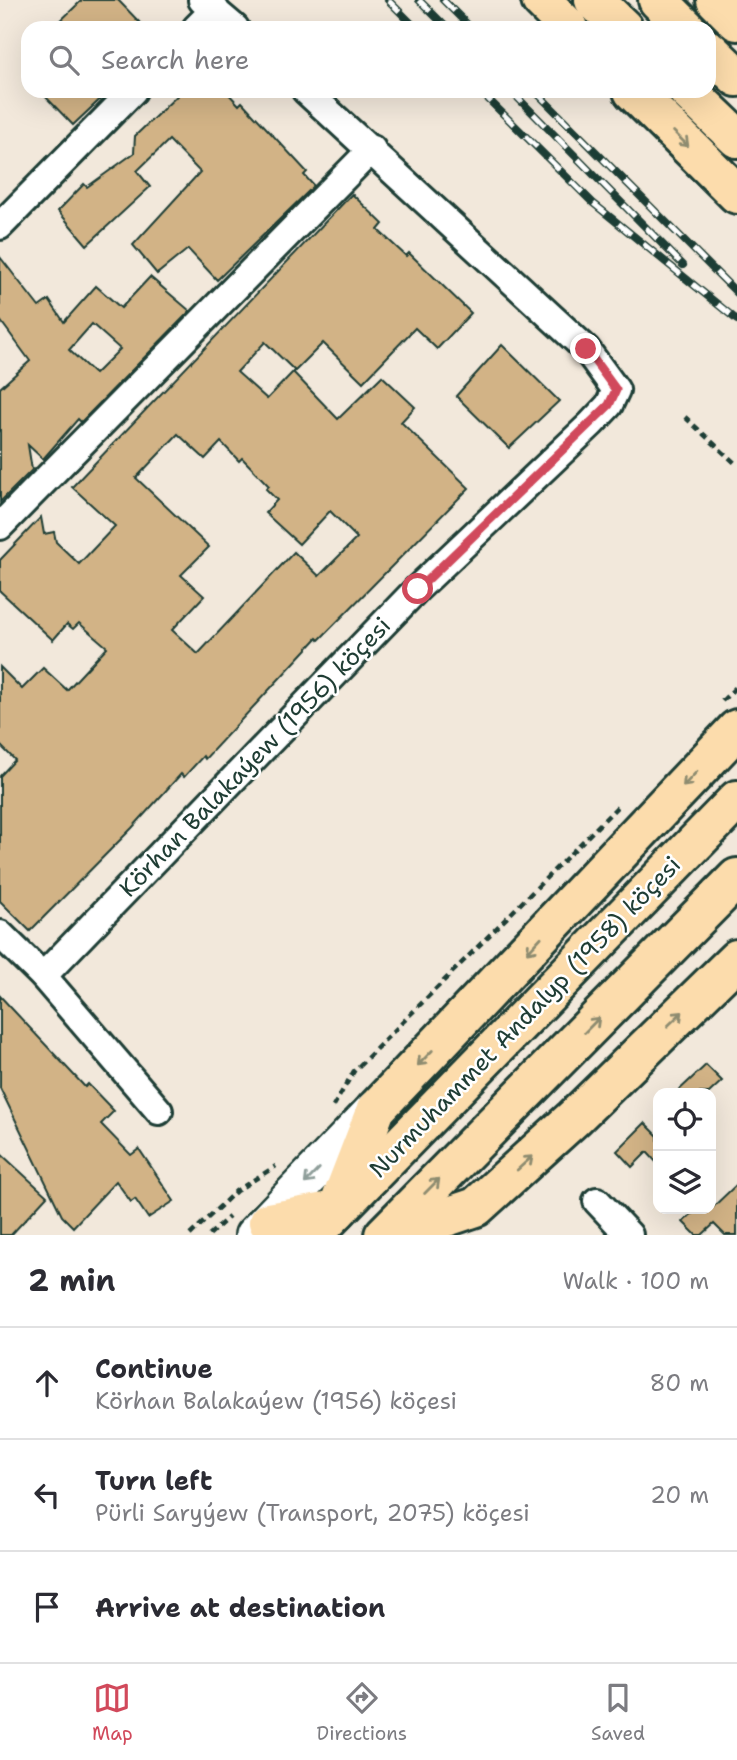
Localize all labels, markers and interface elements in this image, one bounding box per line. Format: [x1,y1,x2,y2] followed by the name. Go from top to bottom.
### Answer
[21,21,716,98] search box
[45,41,83,79] icon: search
[101,42,250,77] text: Search here
[672,130,689,147] one-way arrow
[570,333,601,364] route end
[402,573,433,604] route start
[112,610,398,904] street label: Körhan Balakaýew (1956) köçesi
[682,770,699,787] one-way arrow
[362,849,688,1185] street label: Nurmuhammet Andalyp (1958) köçesi
[526,936,543,953] one-way arrow
[666,1011,683,1028] one-way arrow
[583,1016,600,1033] one-way arrow
[417,1050,434,1067] one-way arrow
[653,1088,716,1214] map controls
[653,1088,716,1151] button: locate
[653,1151,716,1214] button: layers
[516,1154,533,1171] one-way arrow
[304,1167,321,1184] one-way arrow
[424,1178,441,1195] one-way arrow
[28,1260,115,1301] text: 2 min
[563,1266,709,1296] text: Walk · 100 m
[95,1351,213,1386] text: Continue
[28,1364,66,1402] icon: ahead
[650,1368,709,1398] text: 80 m
[95,1386,457,1416] text: Körhan Balakaýew (1956) köçesi
[95,1463,212,1498] text: Turn left
[28,1476,66,1514] icon: left
[650,1480,709,1510] text: 20 m
[95,1498,530,1528] text: Pürli Saryýew (Transport, 2075) köçesi
[28,1588,66,1626] icon: arrive
[95,1590,385,1625] text: Arrive at destination
[92,1679,133,1746] tab: Map
[317,1679,407,1746] tab: Directions
[591,1679,645,1746] tab: Saved

